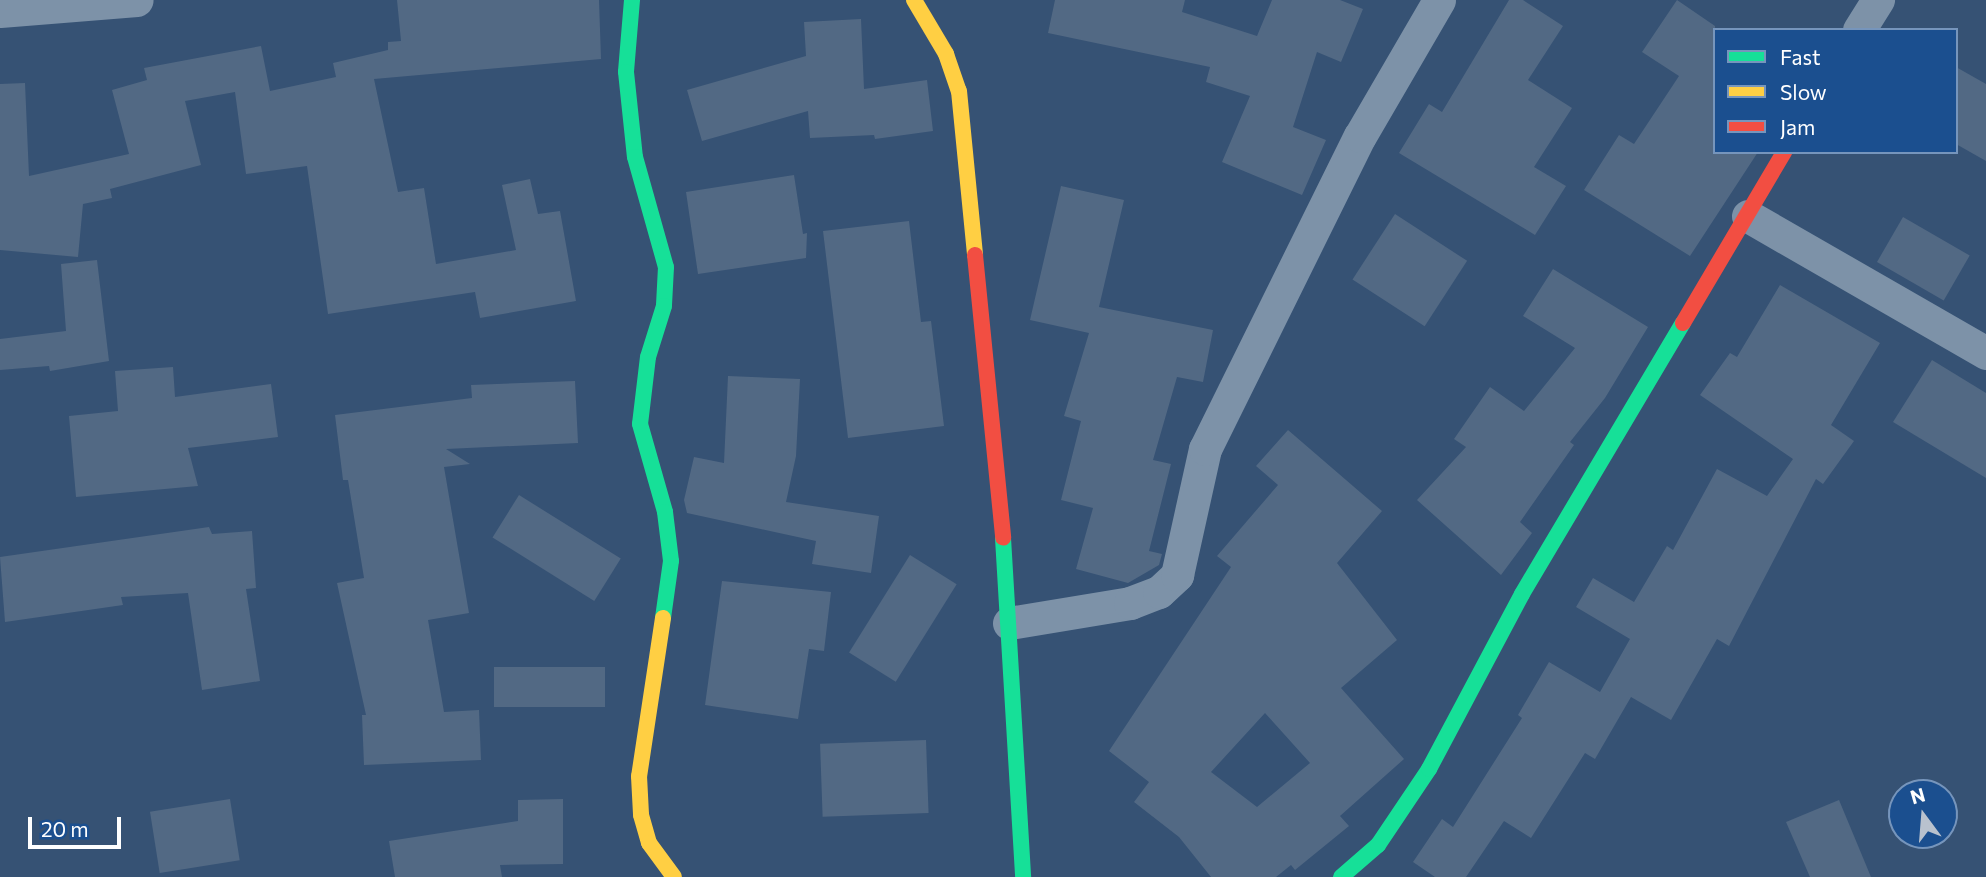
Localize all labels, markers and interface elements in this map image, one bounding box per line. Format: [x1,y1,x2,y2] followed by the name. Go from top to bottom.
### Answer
[1713,28,1958,154] legend
[1780,44,1821,69] text: Fast
[1780,79,1827,104] text: Slow
[1780,114,1815,139] text: Jam
[1888,779,1958,849] north arrow
[1908,782,1928,808] text: N
[32,804,124,848] scale bar
[41,816,89,841] text: 20 m

